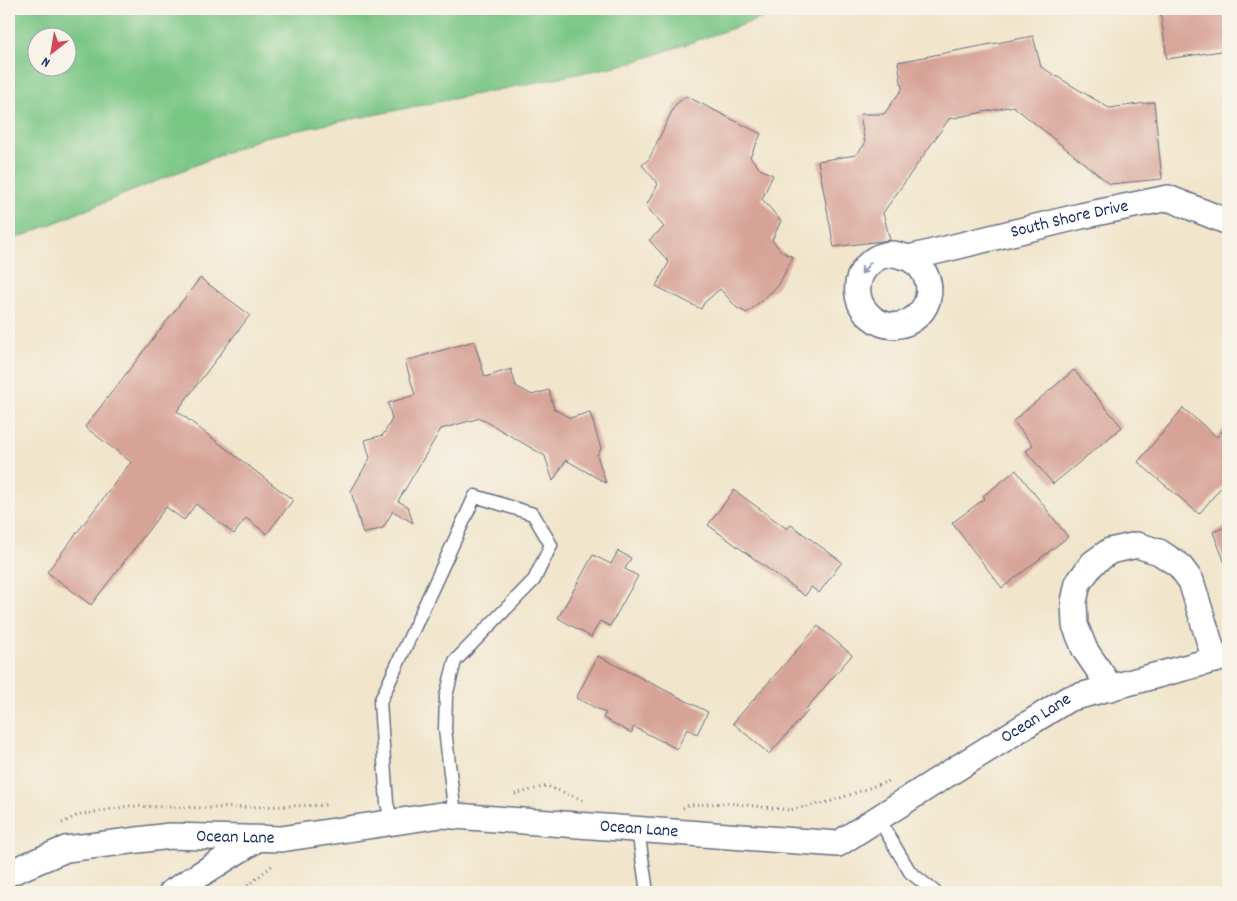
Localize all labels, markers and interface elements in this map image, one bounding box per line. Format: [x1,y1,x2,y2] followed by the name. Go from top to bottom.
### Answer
[28,28,78,78] north arrow
[38,51,54,72] text: N
[1008,194,1131,245] street label: South Shore Drive
[860,262,871,275] one-way arrow
[996,687,1076,750] street label: Ocean Lane
[599,814,679,845] street label: Ocean Lane
[196,824,275,851] street label: Ocean Lane

